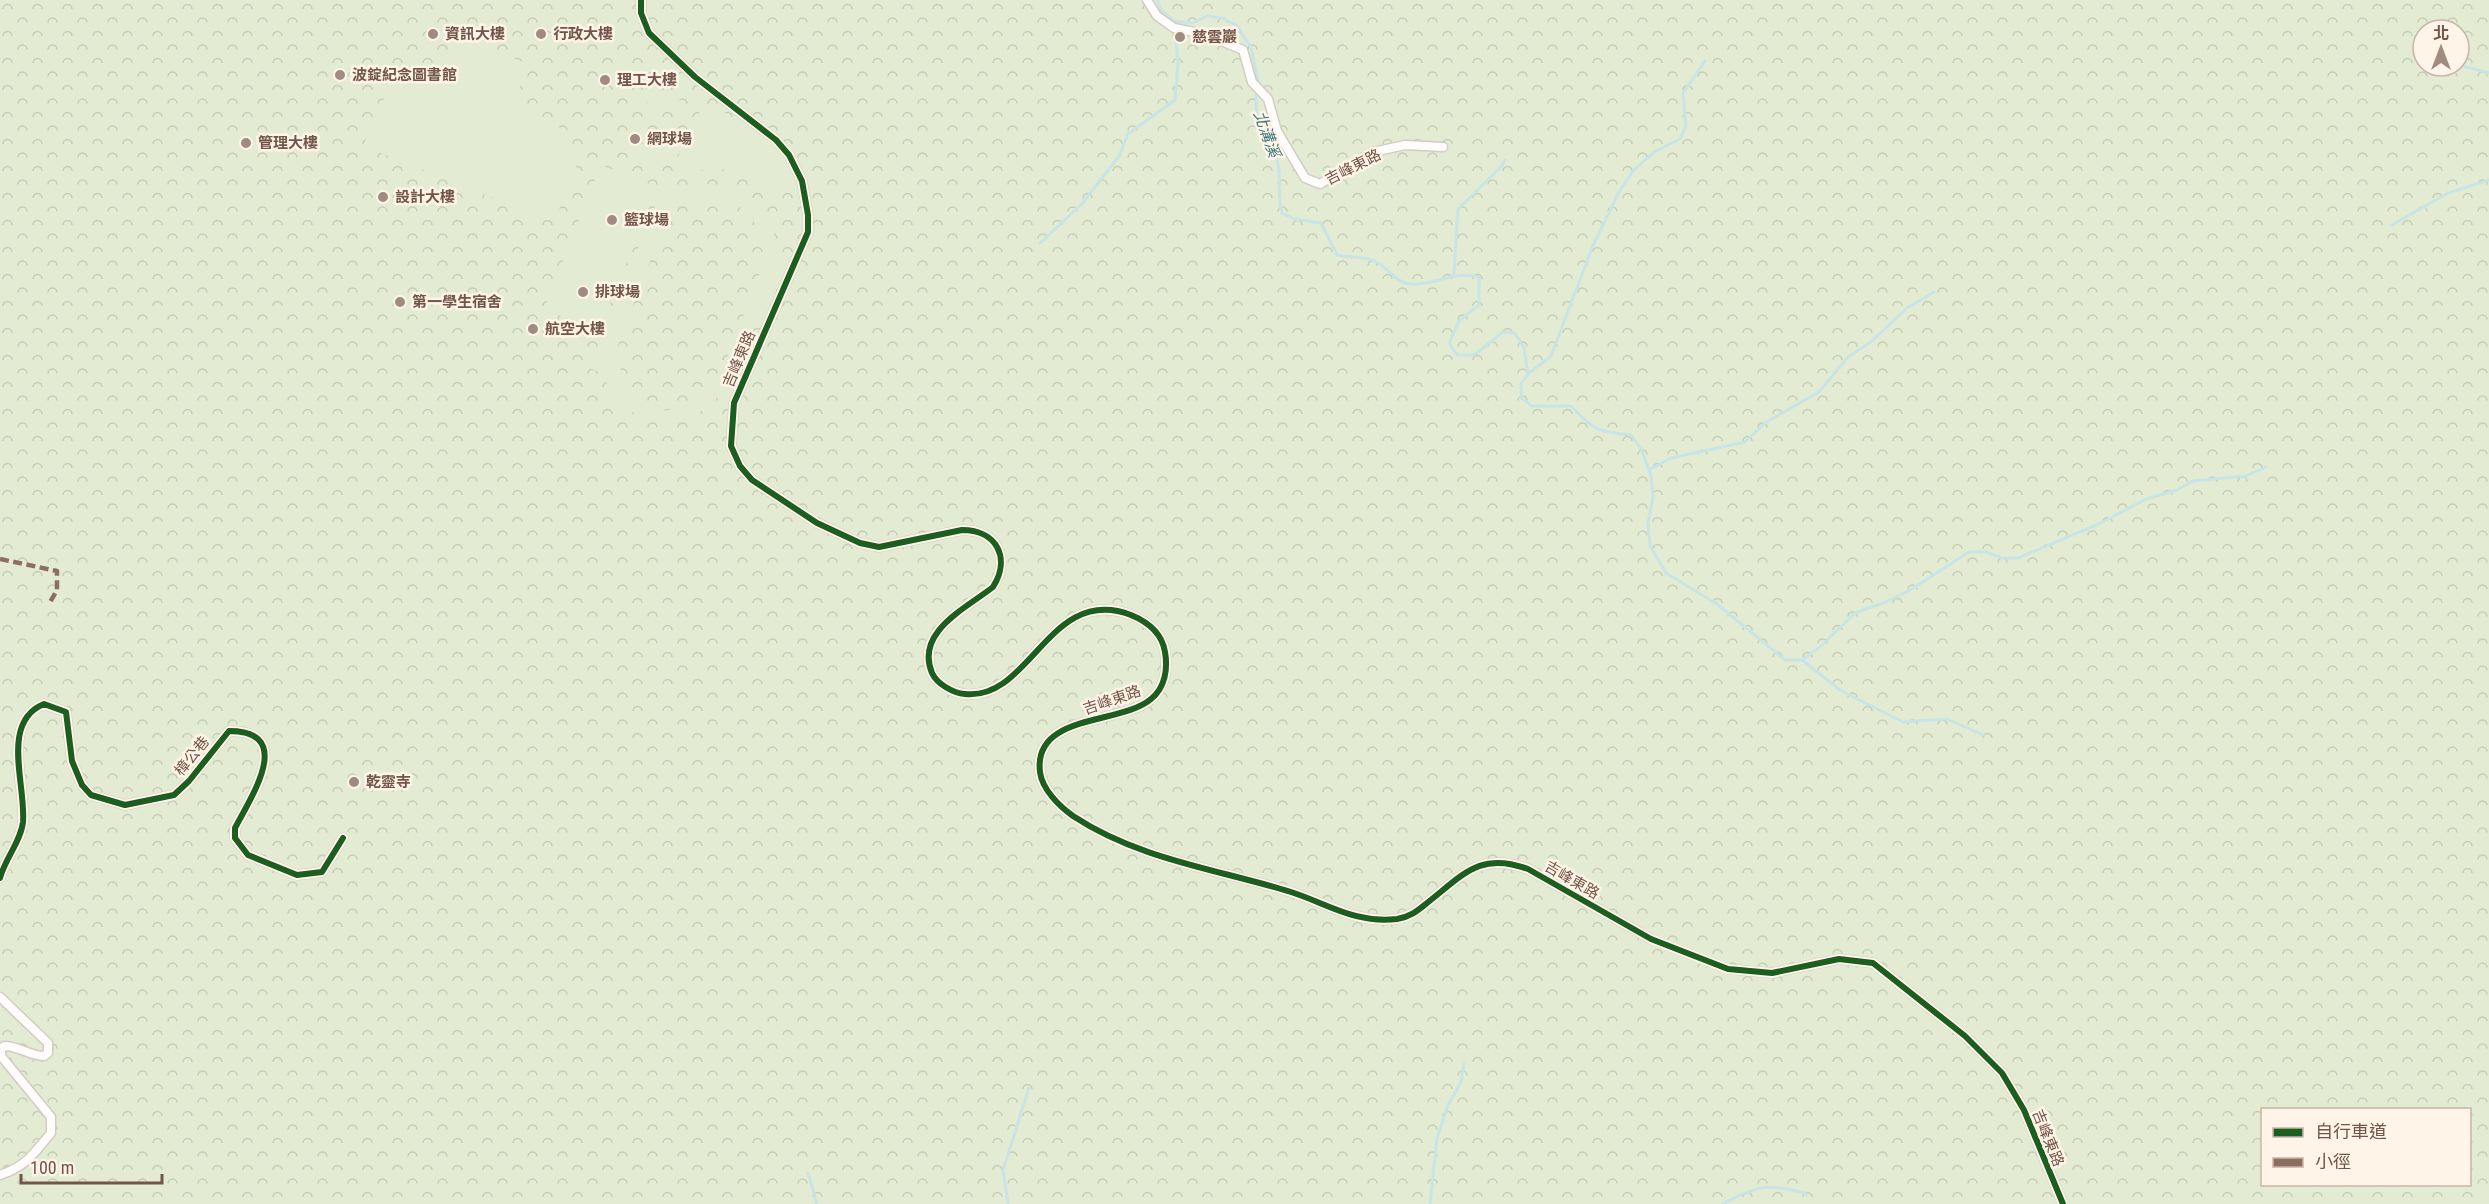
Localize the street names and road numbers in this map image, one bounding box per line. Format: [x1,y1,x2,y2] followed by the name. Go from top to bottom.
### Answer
[1322,145,1384,189] street label: 吉峰東路
[719,328,759,390] street label: 吉峰東路
[1081,682,1143,718] street label: 吉峰東路
[171,733,213,779] street label: 樟公巷
[1542,857,1602,903] street label: 吉峰東路
[2028,1107,2068,1169] street label: 吉峰東路

